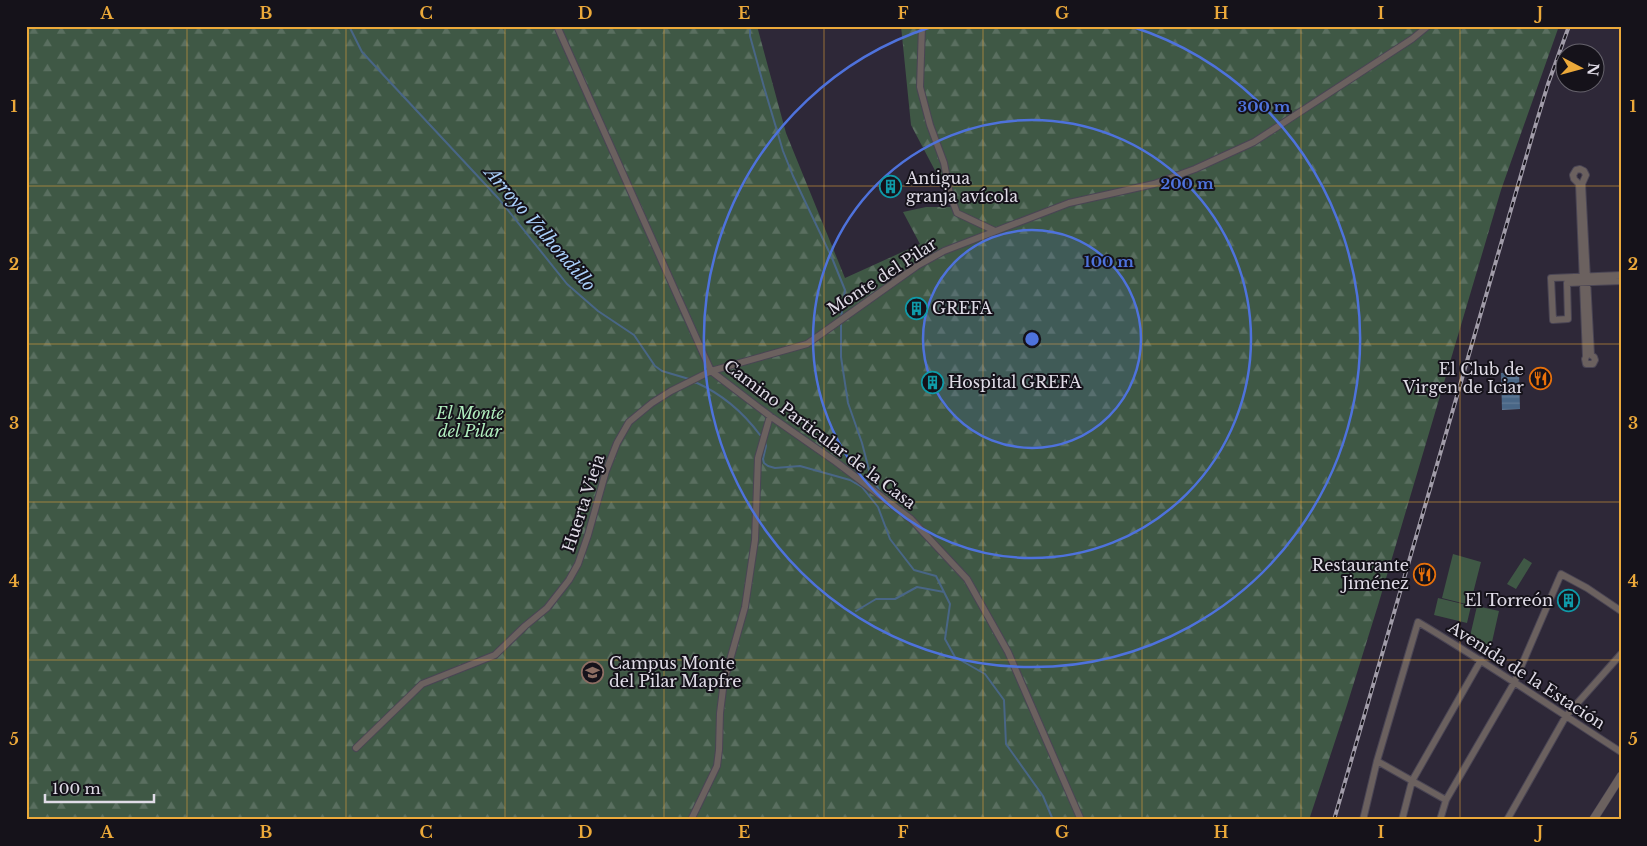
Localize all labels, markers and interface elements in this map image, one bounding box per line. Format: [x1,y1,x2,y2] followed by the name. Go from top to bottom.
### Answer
[100,3,115,23] text: A
[260,3,273,23] text: B
[419,3,433,23] text: C
[578,3,592,23] text: D
[738,3,750,23] text: E
[897,3,909,23] text: F
[1055,3,1069,23] text: G
[1213,3,1229,23] text: H
[1378,3,1385,23] text: I
[1534,3,1543,23] text: J
[1554,42,1604,92] north arrow
[1583,62,1603,77] text: N
[11,96,18,116] text: 1
[1630,96,1637,116] text: 1
[1238,97,1291,116] text: 300 m
[479,161,600,296] water label: Arroyo Valhondillo
[905,168,1018,206] place label: Antigua granja avícola
[1161,174,1214,193] text: 200 m
[878,175,902,199] building icon: Antigua granja avícola
[824,233,941,319] street label: Monte del Pilar
[1084,252,1134,271] text: 100 m
[9,254,19,274] text: 2
[1628,254,1638,274] text: 2
[904,296,928,320] building icon: GREFA
[932,298,993,318] place label: GREFA
[1023,330,1041,348] centre of rings
[720,355,920,513] street label: Camino Particular de la Casa
[1402,359,1524,397] place label: El Club de Virgen de Iciar
[1528,366,1552,390] restaurant icon: El Club de Virgen de Iciar
[920,370,944,394] building icon: Hospital GREFA
[948,372,1082,392] place label: Hospital GREFA
[435,403,505,441] park label: El Monte del Pilar
[9,413,19,433] text: 3
[1628,413,1638,433] text: 3
[558,452,608,554] street label: Huerta Vieja
[1312,555,1409,593] place label: Restaurante Jiménez
[1413,562,1437,586] restaurant icon: Restaurante Jiménez
[9,571,19,591] text: 4
[1628,571,1638,591] text: 4
[1557,588,1581,612] building icon: El Torreón
[1465,590,1553,610] place label: El Torreón
[1444,616,1609,733] street label: Avenida de la Estación
[609,653,741,691] place label: Campus Monte del Pilar Mapfre
[581,660,605,684] school or university icon: Campus Monte del Pilar Mapfre
[9,729,19,749] text: 5
[1628,729,1638,749] text: 5
[45,771,154,803] scale bar
[52,779,101,798] text: 100 m
[100,822,115,842] text: A
[260,822,273,842] text: B
[419,822,433,842] text: C
[578,822,592,842] text: D
[738,822,750,842] text: E
[897,822,909,842] text: F
[1055,822,1069,842] text: G
[1213,822,1229,842] text: H
[1378,822,1385,842] text: I
[1534,822,1543,842] text: J

